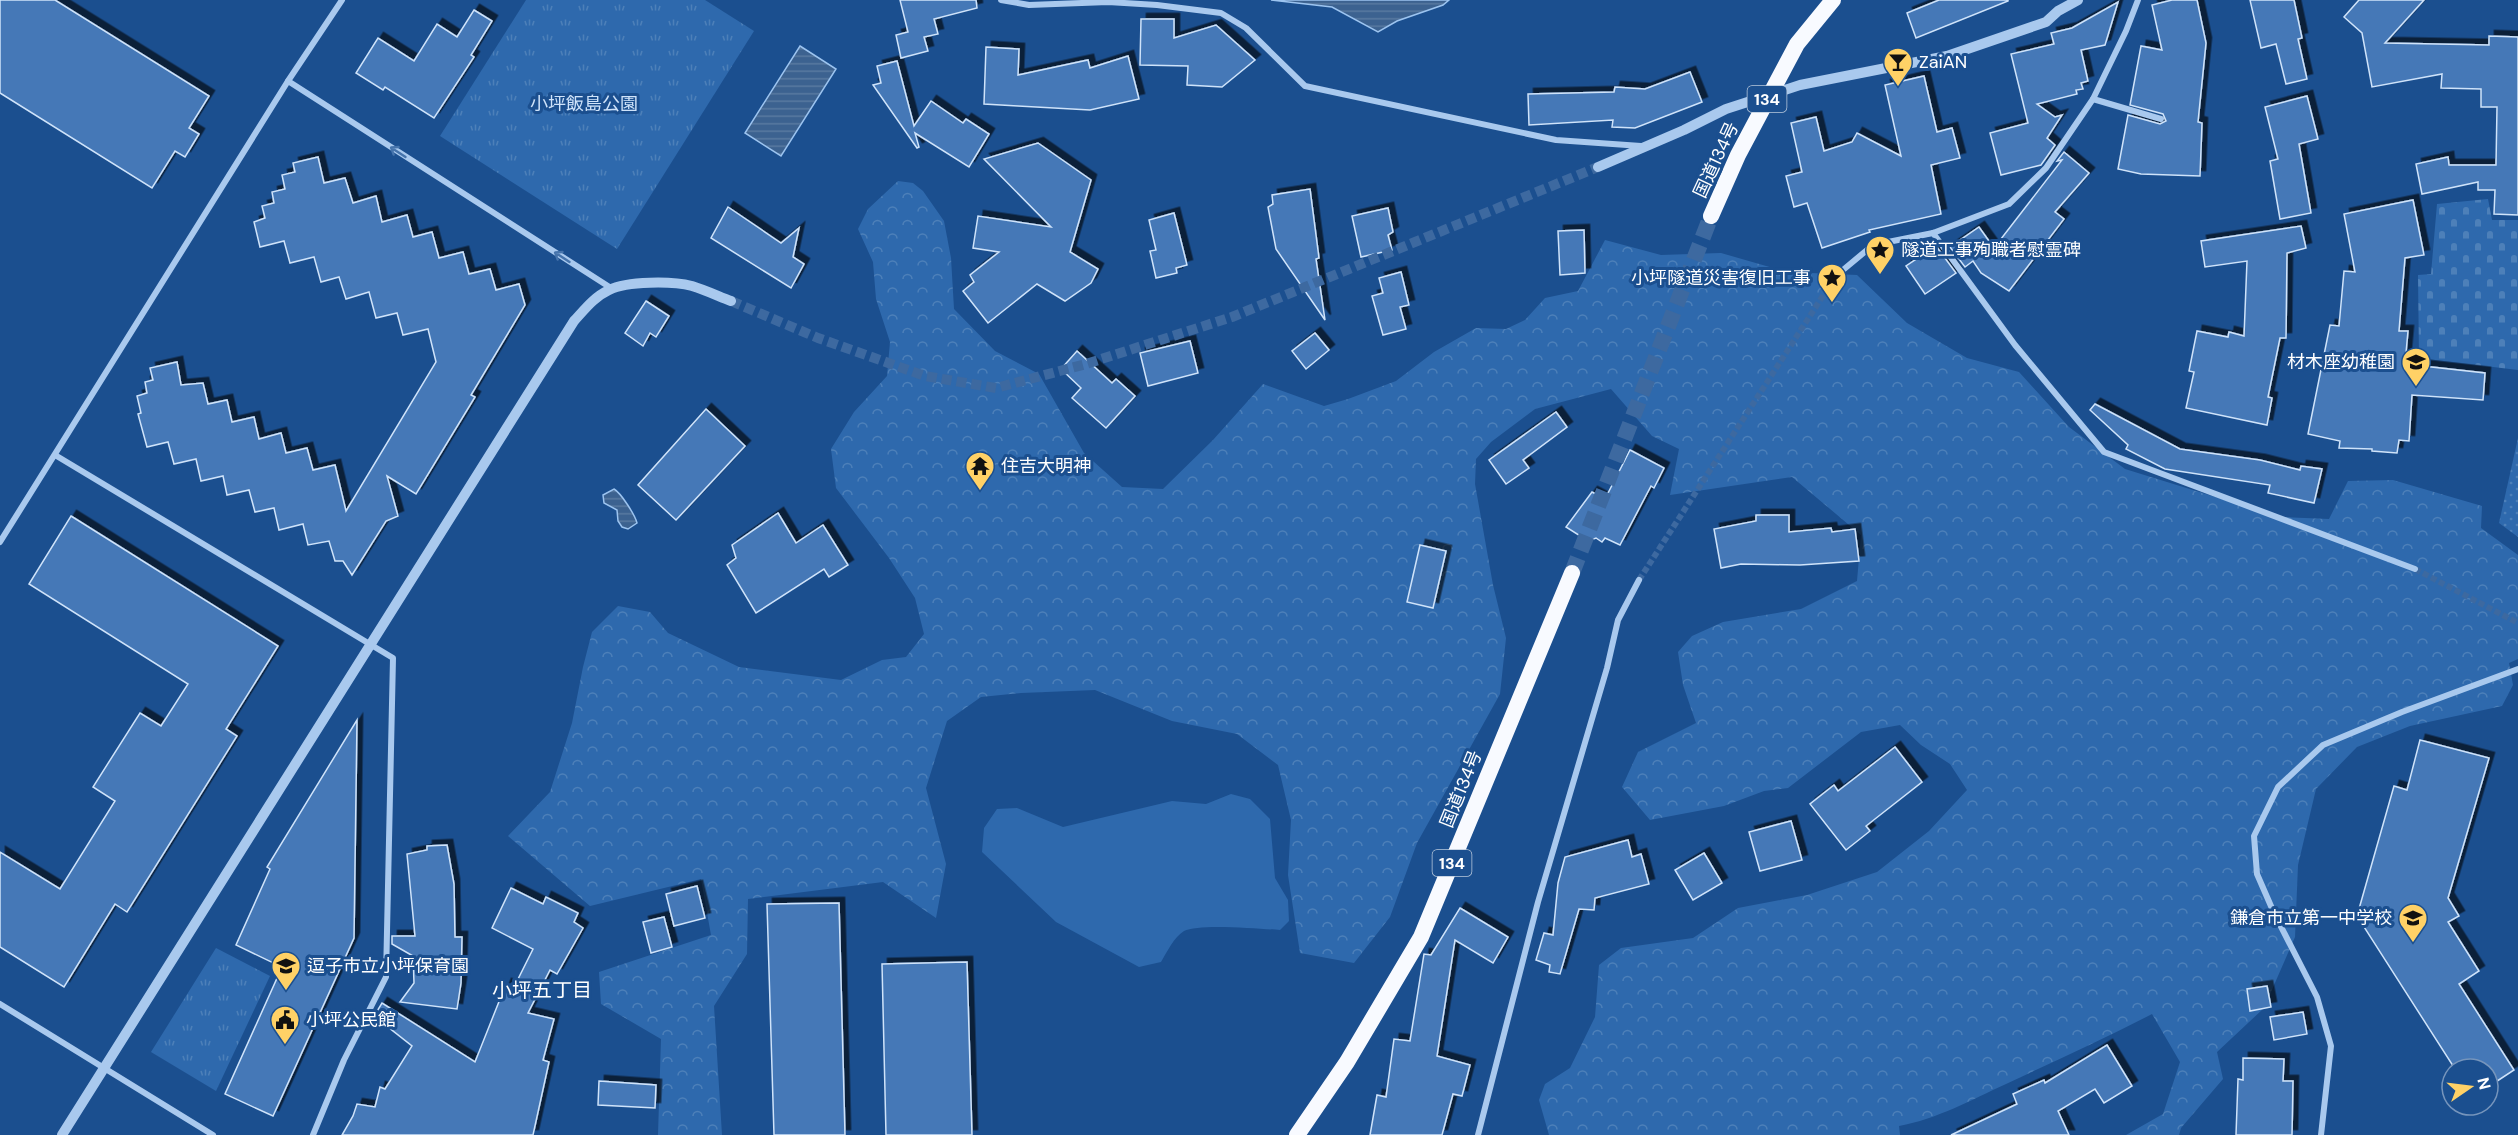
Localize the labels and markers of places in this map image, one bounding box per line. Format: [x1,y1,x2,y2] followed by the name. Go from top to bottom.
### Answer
[1882,46,1914,88] bar icon: ZaiAN
[1919,50,1967,74] place label: ZaiAN
[1864,234,1896,276] place icon: 隧道工事殉職者慰霊碑
[1901,238,2081,262] place label: 隧道工事殉職者慰霊碑
[1816,262,1848,304] place icon: 小坪隧道災害復旧工事
[1631,266,1811,290] place label: 小坪隧道災害復旧工事
[2400,346,2432,388] school or university icon: 材木座幼稚園
[2287,350,2395,374] place label: 材木座幼稚園
[964,450,996,492] temple icon: 住吉大明神
[1001,454,1091,478] place label: 住吉大明神
[2397,902,2429,944] school or university icon: 鎌倉市立第一中学校
[2230,906,2392,930] place label: 鎌倉市立第一中学校
[270,950,302,992] school or university icon: 逗子市立小坪保育園
[307,954,469,978] place label: 逗子市立小坪保育園
[269,1004,301,1046] public building icon: 小坪公民館
[306,1008,396,1032] place label: 小坪公民館

